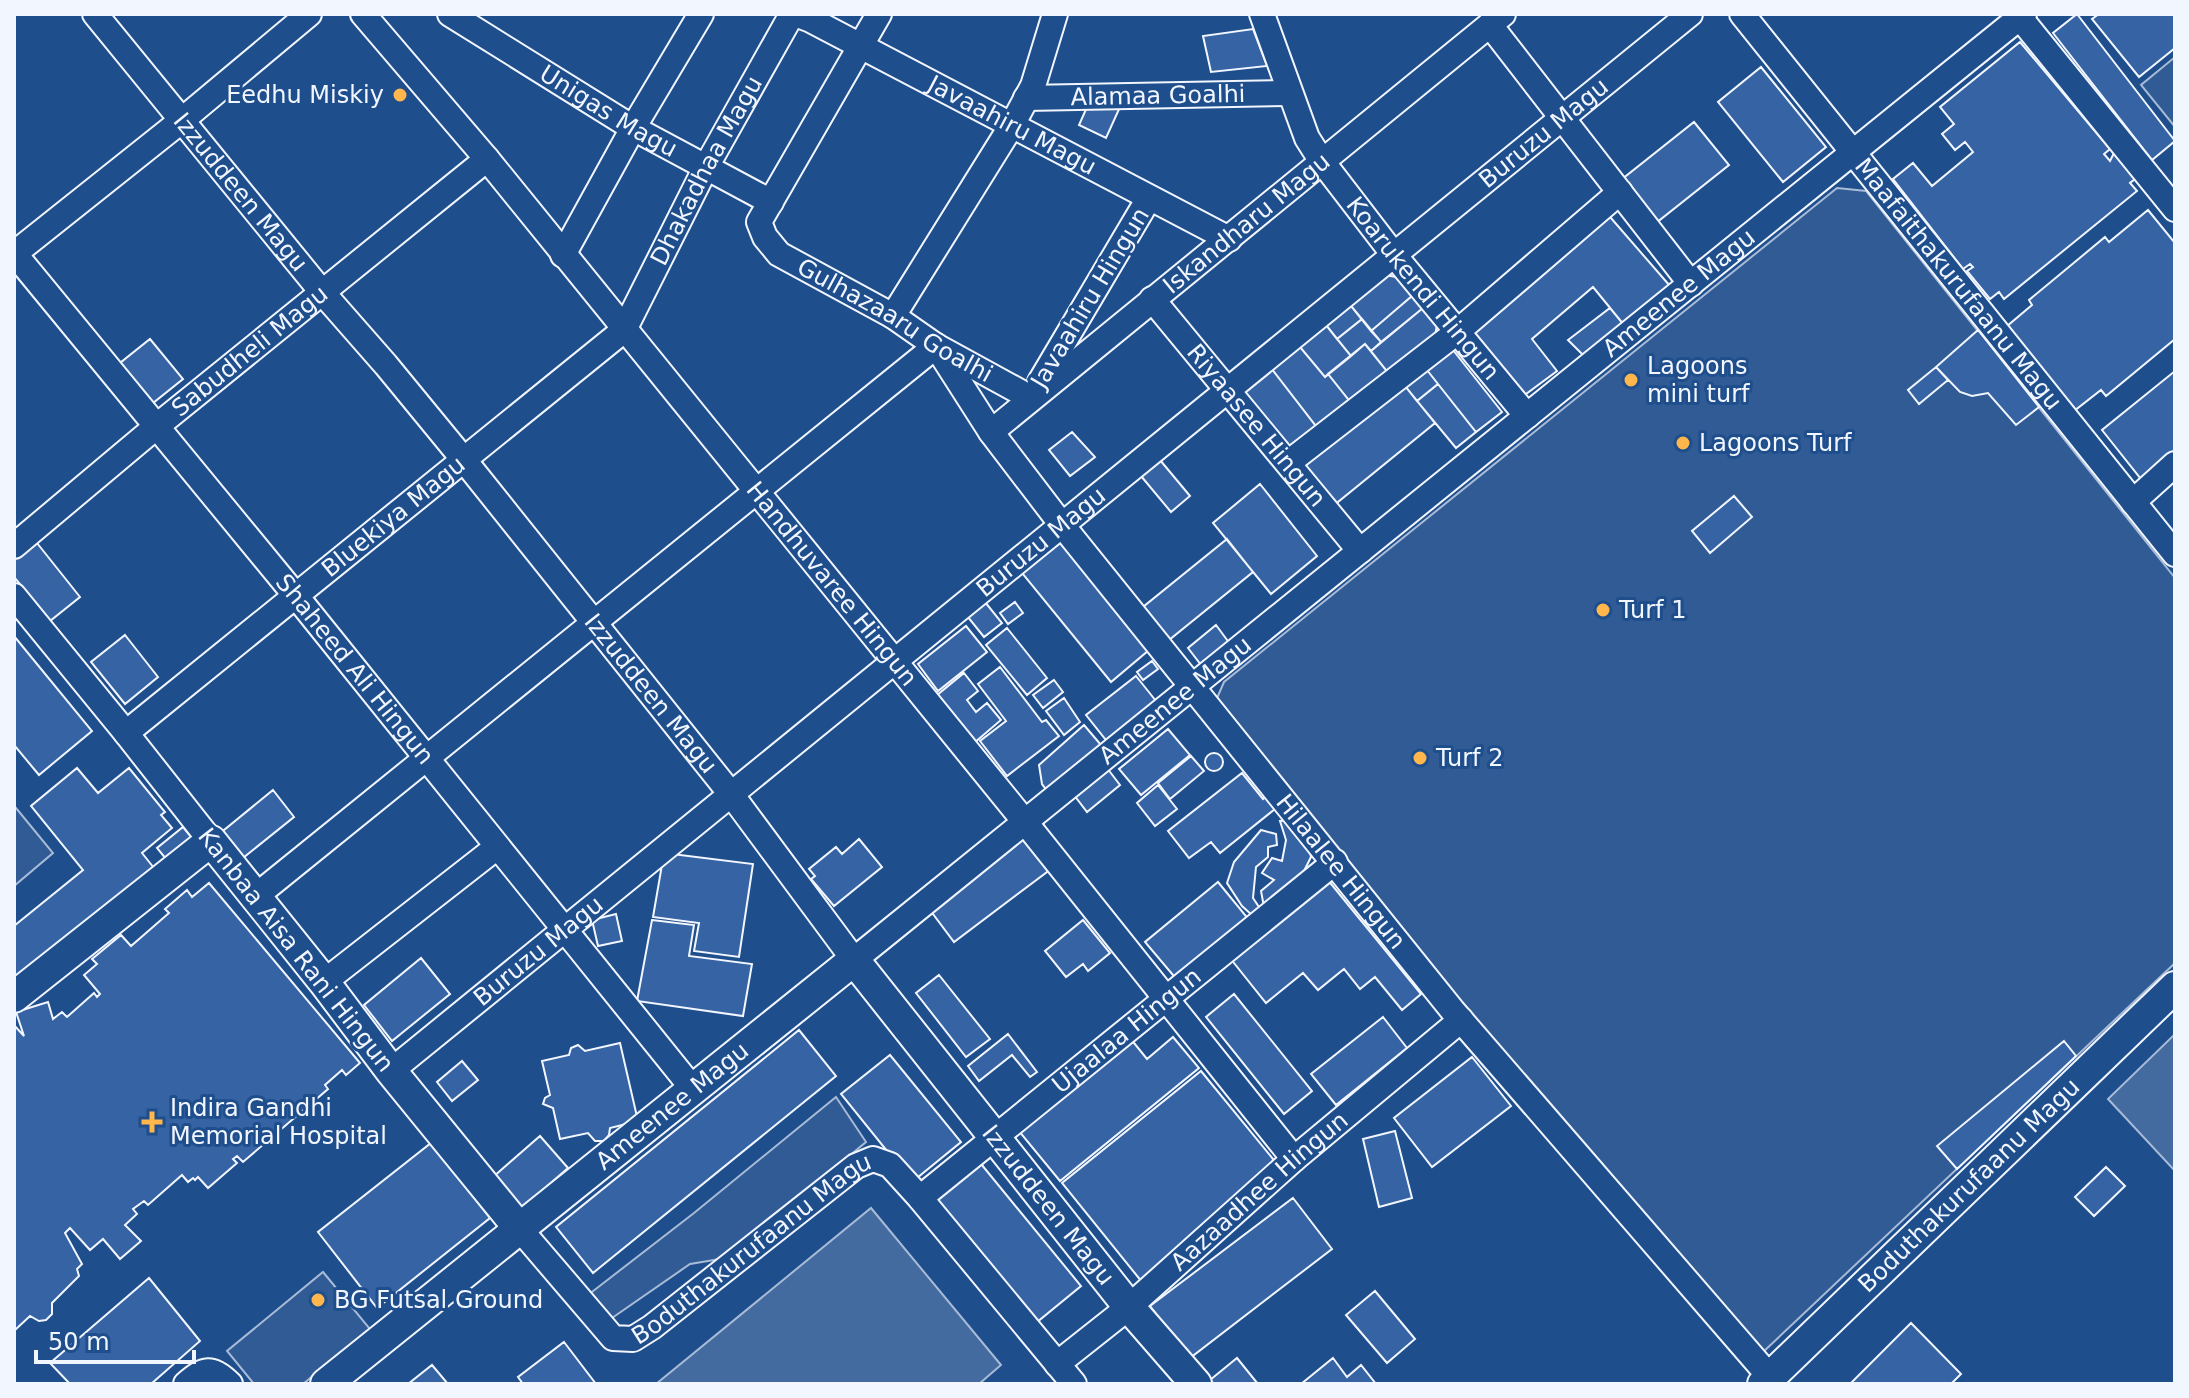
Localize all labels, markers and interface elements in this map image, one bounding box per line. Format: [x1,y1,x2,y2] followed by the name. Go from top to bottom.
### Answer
[534,59,682,163] street label: Unigas Magu
[921,69,1101,181] street label: Javaahiru Magu
[645,71,768,270] street label: Dhakadhaa Magu
[1473,72,1614,194] street label: Buruzu Magu
[1070,80,1246,111] street label: Alamaa Goalhi
[226,81,384,109] place label: Eedhu Miskiy
[391,86,409,104] marker: Eedhu Miskiy
[168,107,313,277] street label: Izzuddeen Magu
[1158,147,1336,300] street label: Iskandharu Magu
[1849,152,2068,415] street label: Maafaithakurufaanu Magu
[1341,191,1505,386] street label: Koarukendi Hingun
[1024,203,1155,395] street label: Javaahiru Hingun
[1597,223,1761,363] street label: Ameenee Magu
[792,253,997,388] street label: Gulhazaaru Goalhi
[166,280,333,422] street label: Sabudheli Magu
[1181,339,1332,512] street label: Riyaasee Hingun
[1647,352,1750,408] place label: Lagoons mini turf
[1622,371,1640,389] marker: Lagoons mini turf
[1699,429,1852,457] place label: Lagoons Turf
[1674,434,1692,452] marker: Lagoons Turf
[316,450,471,583] street label: Bluekiya Magu
[741,476,923,692] street label: Handhuvaree Hingun
[971,481,1111,603] street label: Buruzu Magu
[270,569,440,770] street label: Shaheed Ali Hingun
[1618,596,1686,624] place label: Turf 1
[1594,601,1612,619] marker: Turf 1
[579,608,723,779] street label: Izzuddeen Magu
[1093,631,1257,770] street label: Ameenee Magu
[1435,744,1503,772] place label: Turf 2
[1411,749,1429,767] marker: Turf 2
[1270,789,1411,955] street label: Hilaalee Hingun
[192,823,400,1077] street label: Kanbaa Aisa Rani Hingun
[468,890,609,1012] street label: Buruzu Magu
[1047,962,1207,1099] street label: Ujaalaa Hingun
[590,1036,754,1176] street label: Ameenee Magu
[1853,1073,2085,1298] street label: Boduthakurufaanu Magu
[170,1094,387,1150] place label: Indira Gandhi Memorial Hospital
[1165,1106,1353,1277] street label: Aazaadhee Hingun
[141,1111,163,1133] marker: Indira Gandhi Memorial Hospital
[976,1120,1120,1291] street label: Izzuddeen Magu
[626,1147,875,1350] street label: Boduthakurufaanu Magu
[334,1286,543,1314] place label: BG Futsal Ground
[309,1291,327,1309] marker: BG Futsal Ground
[36,1314,194,1364] scale bar
[48,1328,110,1356] text: 50 m

